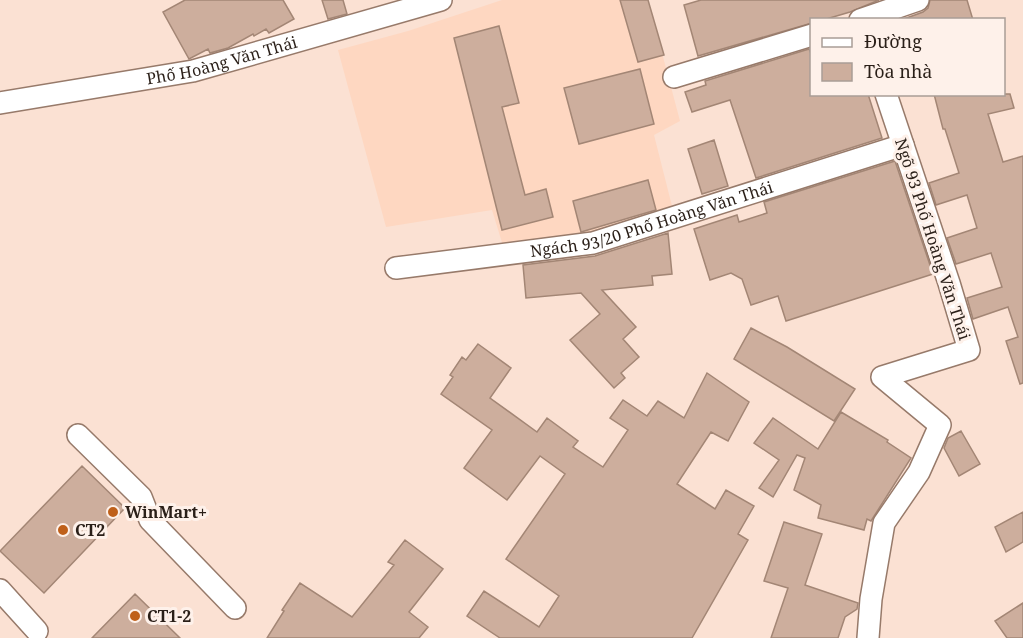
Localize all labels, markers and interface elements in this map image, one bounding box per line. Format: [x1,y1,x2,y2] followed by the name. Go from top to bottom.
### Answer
[810,18,1005,96] legend
[864,29,922,53] text: Đường
[145,31,300,90] street label: Phố Hoàng Văn Thái
[864,59,933,83] text: Tòa nhà
[890,135,976,343] street label: Ngõ 93 Phố Hoàng Văn Thái
[529,176,776,262] street label: Ngách 93/20 Phố Hoàng Văn Thái
[125,501,207,523] place label: WinMart+
[106,505,120,519] marker: WinMart+
[75,519,105,541] place label: CT2
[56,523,70,537] marker: CT2
[147,605,191,627] place label: CT1-2
[128,609,142,623] marker: CT1-2

